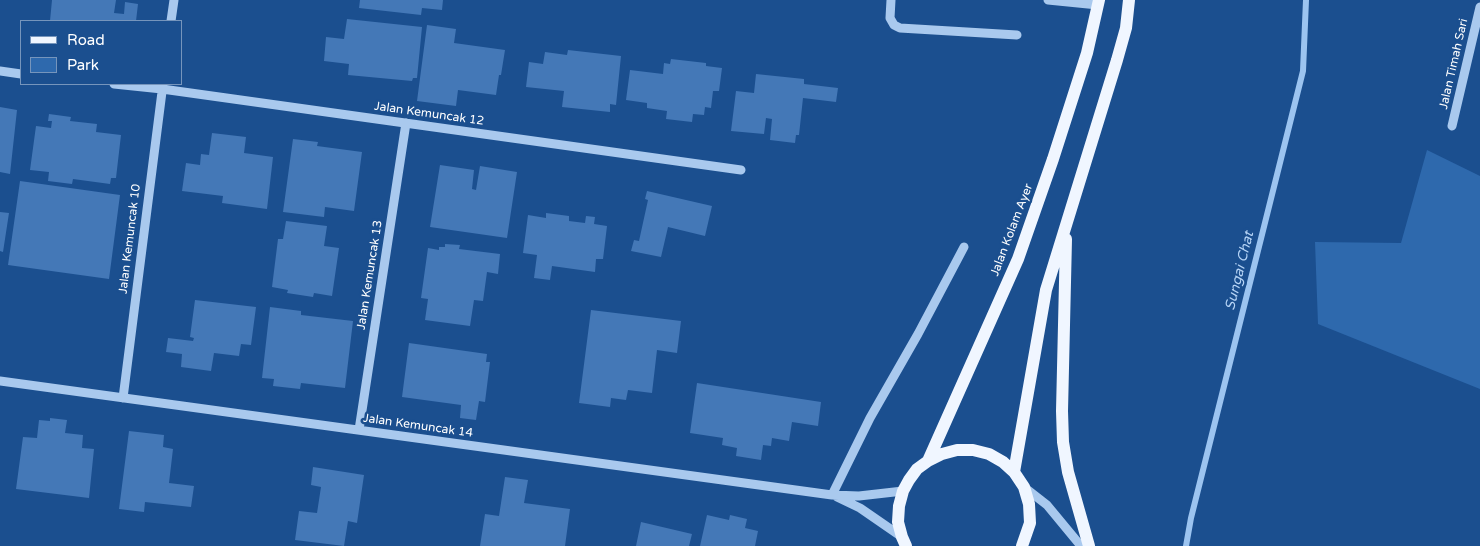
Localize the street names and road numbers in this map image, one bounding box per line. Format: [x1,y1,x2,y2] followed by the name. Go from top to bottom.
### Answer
[1437,17,1471,111] street label: Jalan Timah Sari
[373,99,485,129] street label: Jalan Kemuncak 12
[988,182,1036,278] street label: Jalan Kolam Ayer
[116,183,144,295] street label: Jalan Kemuncak 10
[354,219,386,331] street label: Jalan Kemuncak 13
[362,411,474,441] street label: Jalan Kemuncak 14

